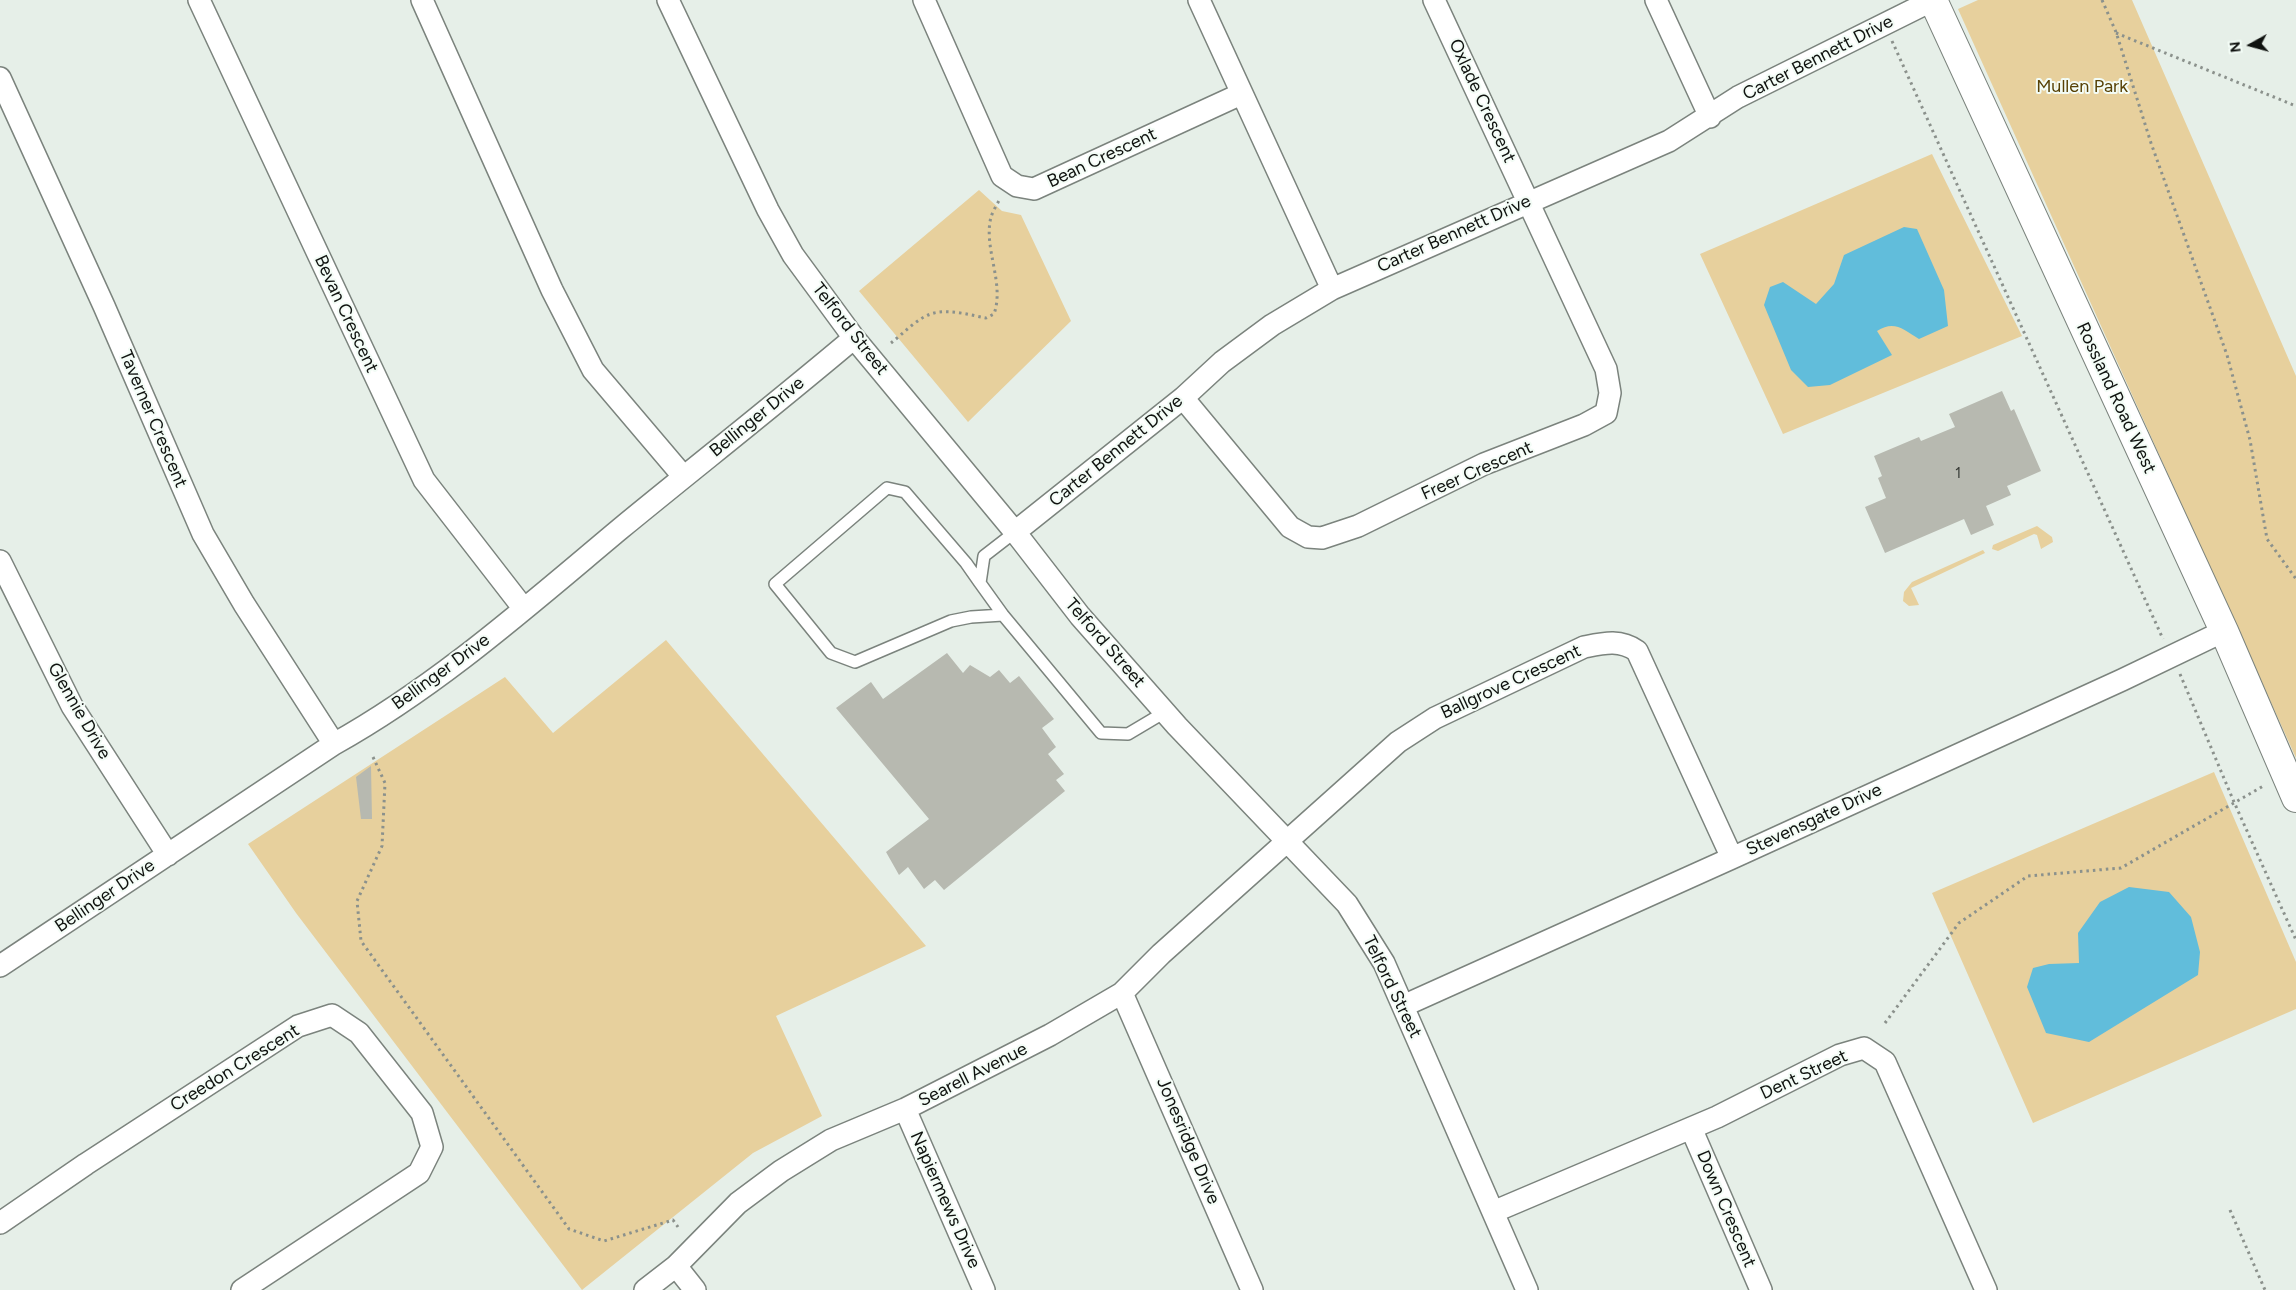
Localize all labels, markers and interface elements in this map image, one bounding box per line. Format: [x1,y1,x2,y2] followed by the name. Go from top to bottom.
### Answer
[1739,11,1897,105] street label: Carter Bennett Drive
[2226,20,2276,70] north arrow
[1444,36,1520,166] street label: Oxlade Crescent
[2227,40,2245,53] text: N
[2036,76,2128,98] park label: Mullen Park
[1044,123,1160,193] street label: Bean Crescent
[1374,190,1534,278] street label: Carter Bennett Drive
[309,252,383,376] street label: Bevan Crescent
[807,279,893,379] street label: Telford Street
[2072,319,2160,477] street label: Rossland Road West
[114,347,192,491] street label: Taverner Crescent
[705,372,809,462] street label: Bellinger Drive
[1045,390,1187,512] street label: Carter Bennett Drive
[1418,437,1536,505] street label: Freer Crescent
[1955,465,1961,483] house number: 1
[1060,594,1150,692] street label: Telford Street
[388,629,494,715] street label: Bellinger Drive
[1438,640,1584,724] street label: Ballgrove Crescent
[43,659,115,763] street label: Glennie Drive
[1743,779,1885,861] street label: Stevensgate Drive
[51,855,159,937] street label: Bellinger Drive
[1358,932,1426,1042] street label: Telford Street
[167,1020,303,1116] street label: Creedon Crescent
[915,1038,1031,1112] street label: Searell Avenue
[1757,1045,1851,1105] street label: Dent Street
[1152,1075,1224,1207] street label: Jonesridge Drive
[905,1128,985,1272] street label: Napiermews Drive
[1692,1147,1760,1271] street label: Down Crescent

